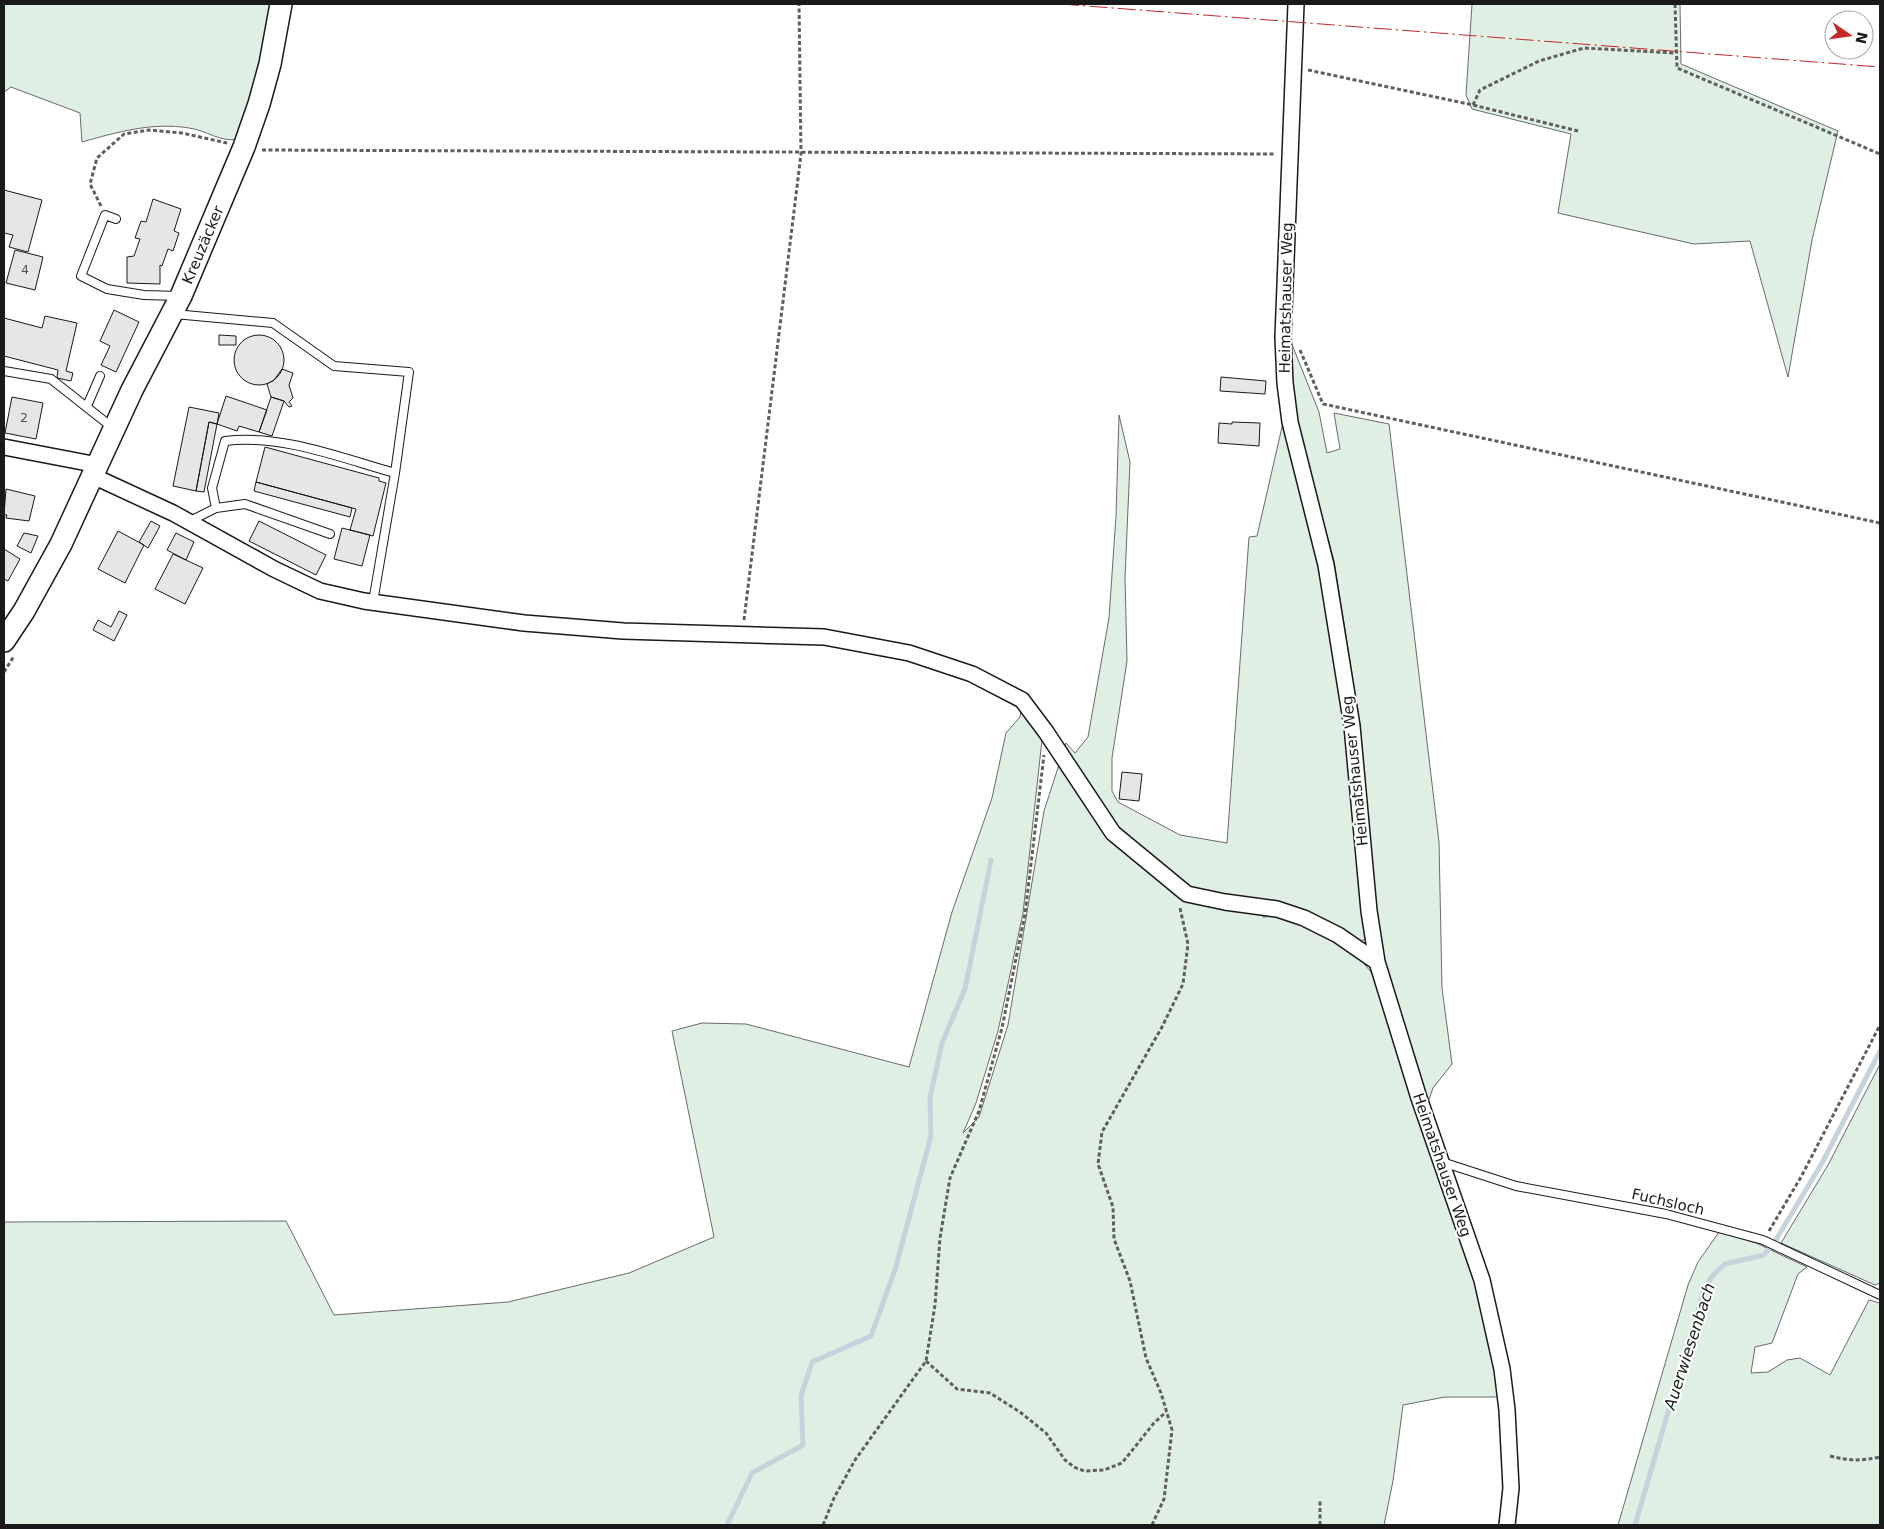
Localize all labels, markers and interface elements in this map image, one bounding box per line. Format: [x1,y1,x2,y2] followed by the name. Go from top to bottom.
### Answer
[1824,10,1874,60] north arrow
[1853,30,1871,45] text: N
[178,202,228,287] street label: Kreuzäcker
[1276,222,1296,374] street label: Heimatshauser Weg
[21,263,29,277] house number: 4
[20,411,28,425] house number: 2
[1338,695,1372,847] street label: Heimatshauser Weg
[1409,1091,1475,1239] street label: Heimatshauser Weg
[1630,1185,1706,1219] street label: Fuchsloch
[1660,1280,1719,1413] water label: Auerwiesenbach

